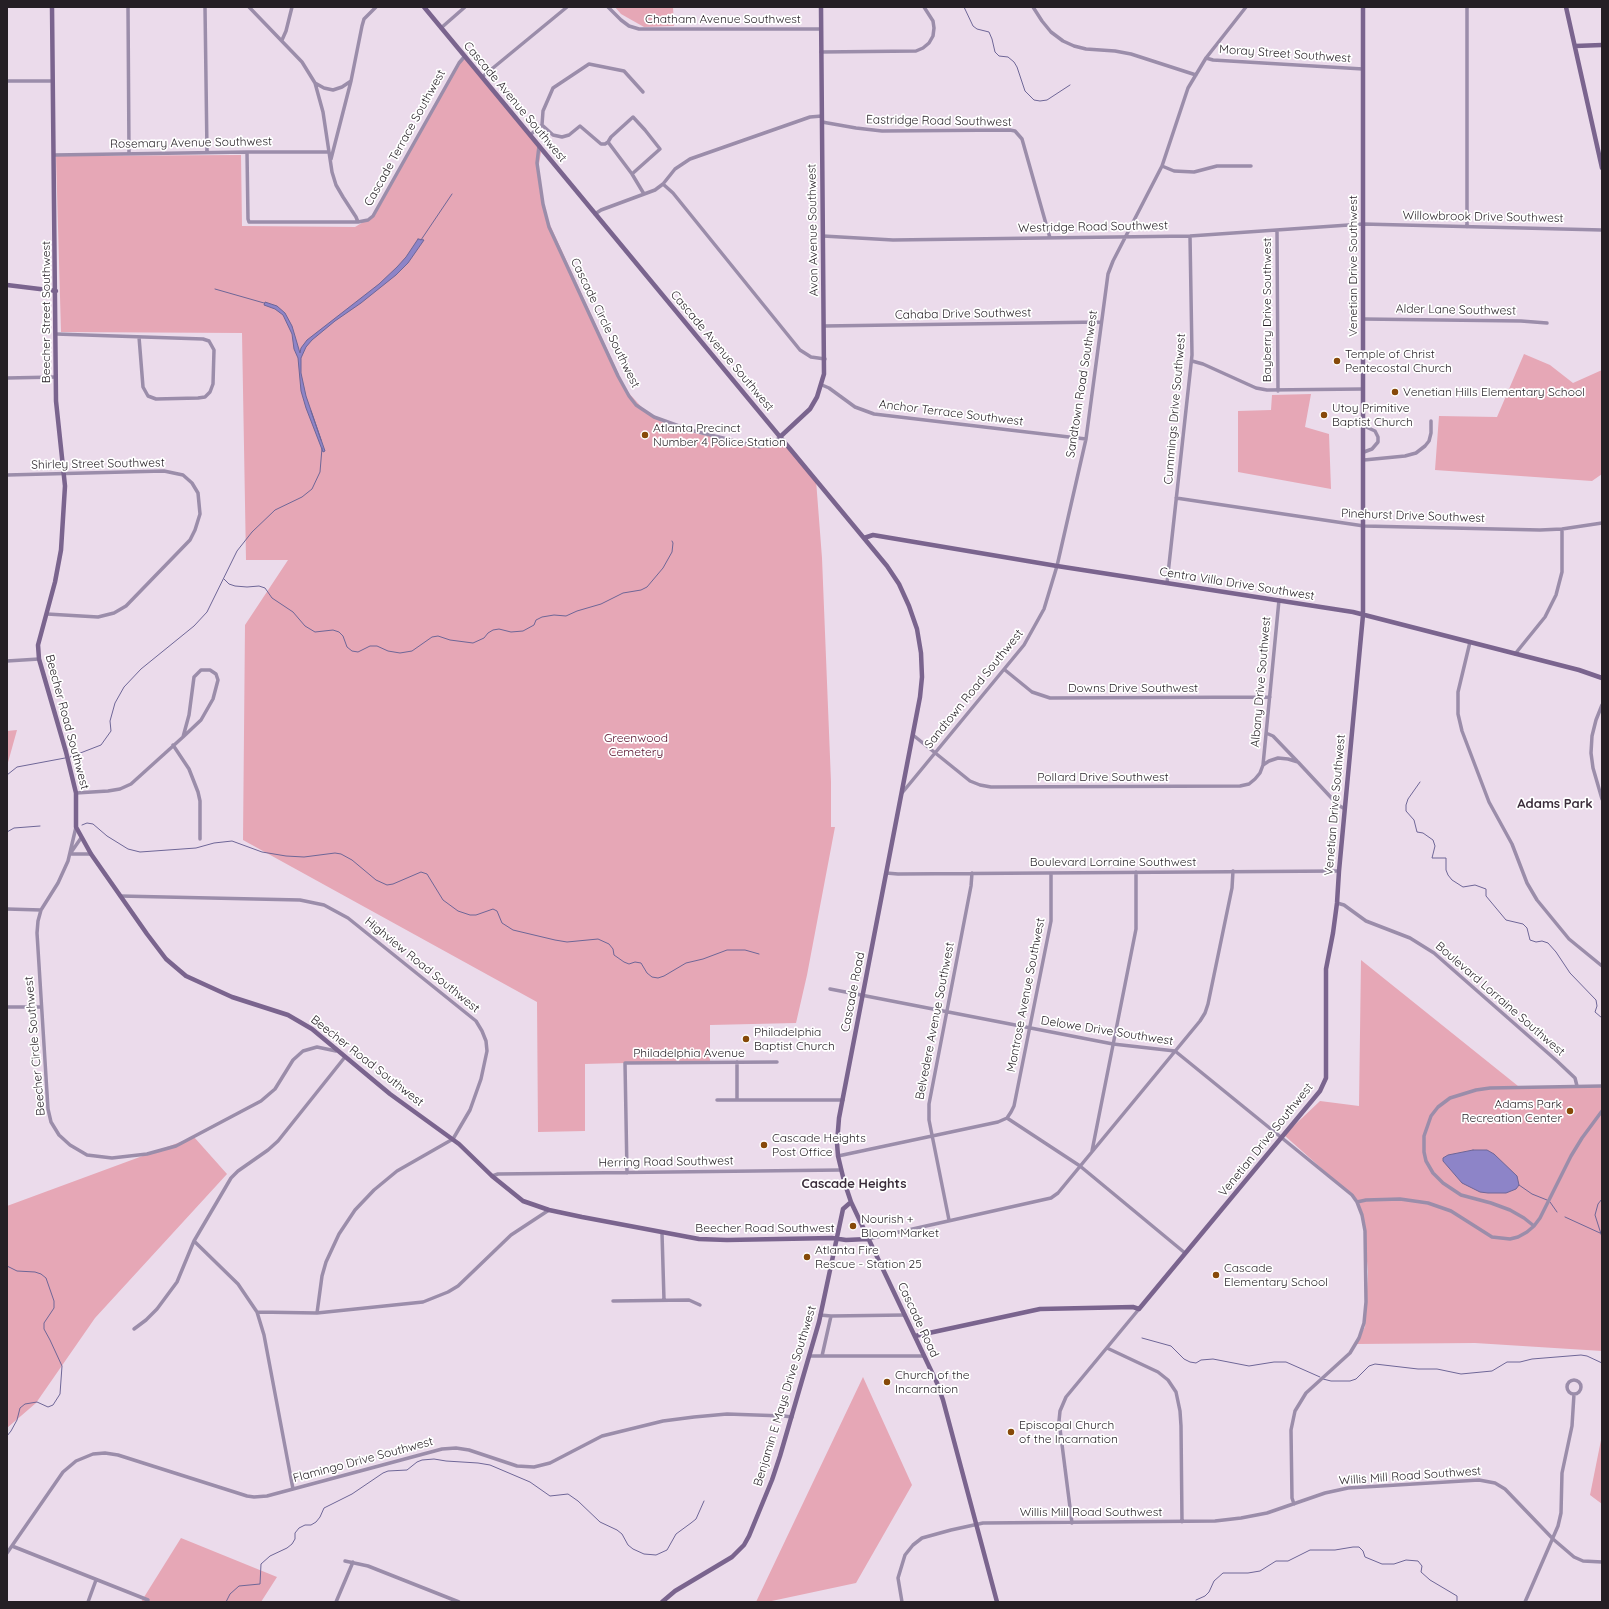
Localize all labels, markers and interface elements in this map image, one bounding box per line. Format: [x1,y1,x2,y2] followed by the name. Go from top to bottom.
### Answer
[645,12,801,26] street label: Chatham Avenue Southwest
[460,39,570,165] street label: Cascade Avenue Southwest
[1219,42,1351,66] street label: Moray Street Southwest
[361,67,449,209] street label: Cascade Terrace Southwest
[866,113,1012,129] street label: Eastridge Road Southwest
[110,134,272,152] street label: Rosemary Avenue Southwest
[805,164,821,296] street label: Avon Avenue Southwest
[1346,195,1360,337] street label: Venetian Drive Southwest
[1402,208,1564,226] street label: Willowbrook Drive Southwest
[1018,218,1168,236] street label: Westridge Road Southwest
[1260,238,1274,382] street label: Bayberry Drive Southwest
[39,241,53,383] street label: Beecher Street Southwest
[567,256,643,390] street label: Cascade Circle Southwest
[667,288,777,414] street label: Cascade Avenue Southwest
[1396,302,1516,318] street label: Alder Lane Southwest
[895,306,1031,322] street label: Cahaba Drive Southwest
[1063,309,1101,459] street label: Sandtown Road Southwest
[1161,333,1189,485] street label: Cummings Drive Southwest
[1345,347,1452,375] place label: Temple of Christ Pentecostal Church
[1332,356,1342,366] marker: Temple of Christ Pentecostal Church
[1403,385,1585,399] place label: Venetian Hills Elementary School
[1390,387,1400,397] marker: Venetian Hills Elementary School
[878,397,1024,429] street label: Anchor Terrace Southwest
[1332,401,1413,429] place label: Utoy Primitive Baptist Church
[1319,410,1329,420] marker: Utoy Primitive Baptist Church
[653,421,786,449] place label: Atlanta Precinct Number 4 Police Station
[640,430,650,440] marker: Atlanta Precinct Number 4 Police Station
[31,456,165,472] street label: Shirley Street Southwest
[1341,506,1485,526] street label: Pinehurst Drive Southwest
[1159,565,1315,603] street label: Centra Villa Drive Southwest
[1248,616,1274,748] street label: Albany Drive Southwest
[922,627,1026,751] street label: Sandtown Road Southwest
[42,653,92,791] street label: Beecher Road Southwest
[1068,681,1198,695] street label: Downs Drive Southwest
[604,731,668,759] park label: Greenwood Cemetery
[1322,734,1348,876] street label: Venetian Drive Southwest
[1037,770,1169,784] street label: Pollard Drive Southwest
[1517,796,1593,812] district label: Adams Park
[1030,855,1196,869] street label: Boulevard Lorraine Southwest
[362,914,482,1016] street label: Highview Road Southwest
[1004,917,1048,1073] street label: Montrose Avenue Southwest
[1432,939,1568,1059] street label: Boulevard Lorraine Southwest
[913,941,957,1101] street label: Belvedere Avenue Southwest
[838,951,868,1033] street label: Cascade Road
[22,976,48,1116] street label: Beecher Circle Southwest
[308,1012,426,1110] street label: Beecher Road Southwest
[1040,1013,1174,1049] street label: Delowe Drive Southwest
[754,1025,835,1053] place label: Philadelphia Baptist Church
[741,1034,751,1044] marker: Philadelphia Baptist Church
[633,1046,745,1060] street label: Philadelphia Avenue
[1216,1080,1316,1200] street label: Venetian Drive Southwest
[1462,1097,1562,1125] place label: Adams Park Recreation Center
[1565,1106,1575,1116] marker: Adams Park Recreation Center
[772,1131,866,1159] place label: Cascade Heights Post Office
[759,1140,769,1150] marker: Cascade Heights Post Office
[598,1154,734,1170] street label: Herring Road Southwest
[802,1176,906,1192] district label: Cascade Heights
[861,1212,939,1240] place label: Nourish + Bloom Market
[695,1221,835,1235] street label: Beecher Road Southwest
[848,1221,858,1231] marker: Nourish + Bloom Market
[815,1243,922,1271] place label: Atlanta Fire Rescue - Station 25
[802,1252,812,1262] marker: Atlanta Fire Rescue - Station 25
[1224,1261,1328,1289] place label: Cascade Elementary School
[1211,1270,1221,1280] marker: Cascade Elementary School
[894,1280,942,1360] street label: Cascade Road
[751,1304,819,1488] street label: Benjamin E Mays Drive Southwest
[895,1368,970,1396] place label: Church of the Incarnation
[882,1377,892,1387] marker: Church of the Incarnation
[1019,1418,1118,1446] place label: Episcopal Church of the Incarnation
[1006,1427,1016,1437] marker: Episcopal Church of the Incarnation
[291,1434,435,1486] street label: Flamingo Drive Southwest
[1338,1464,1482,1488] street label: Willis Mill Road Southwest
[1020,1505,1162,1519] street label: Willis Mill Road Southwest

